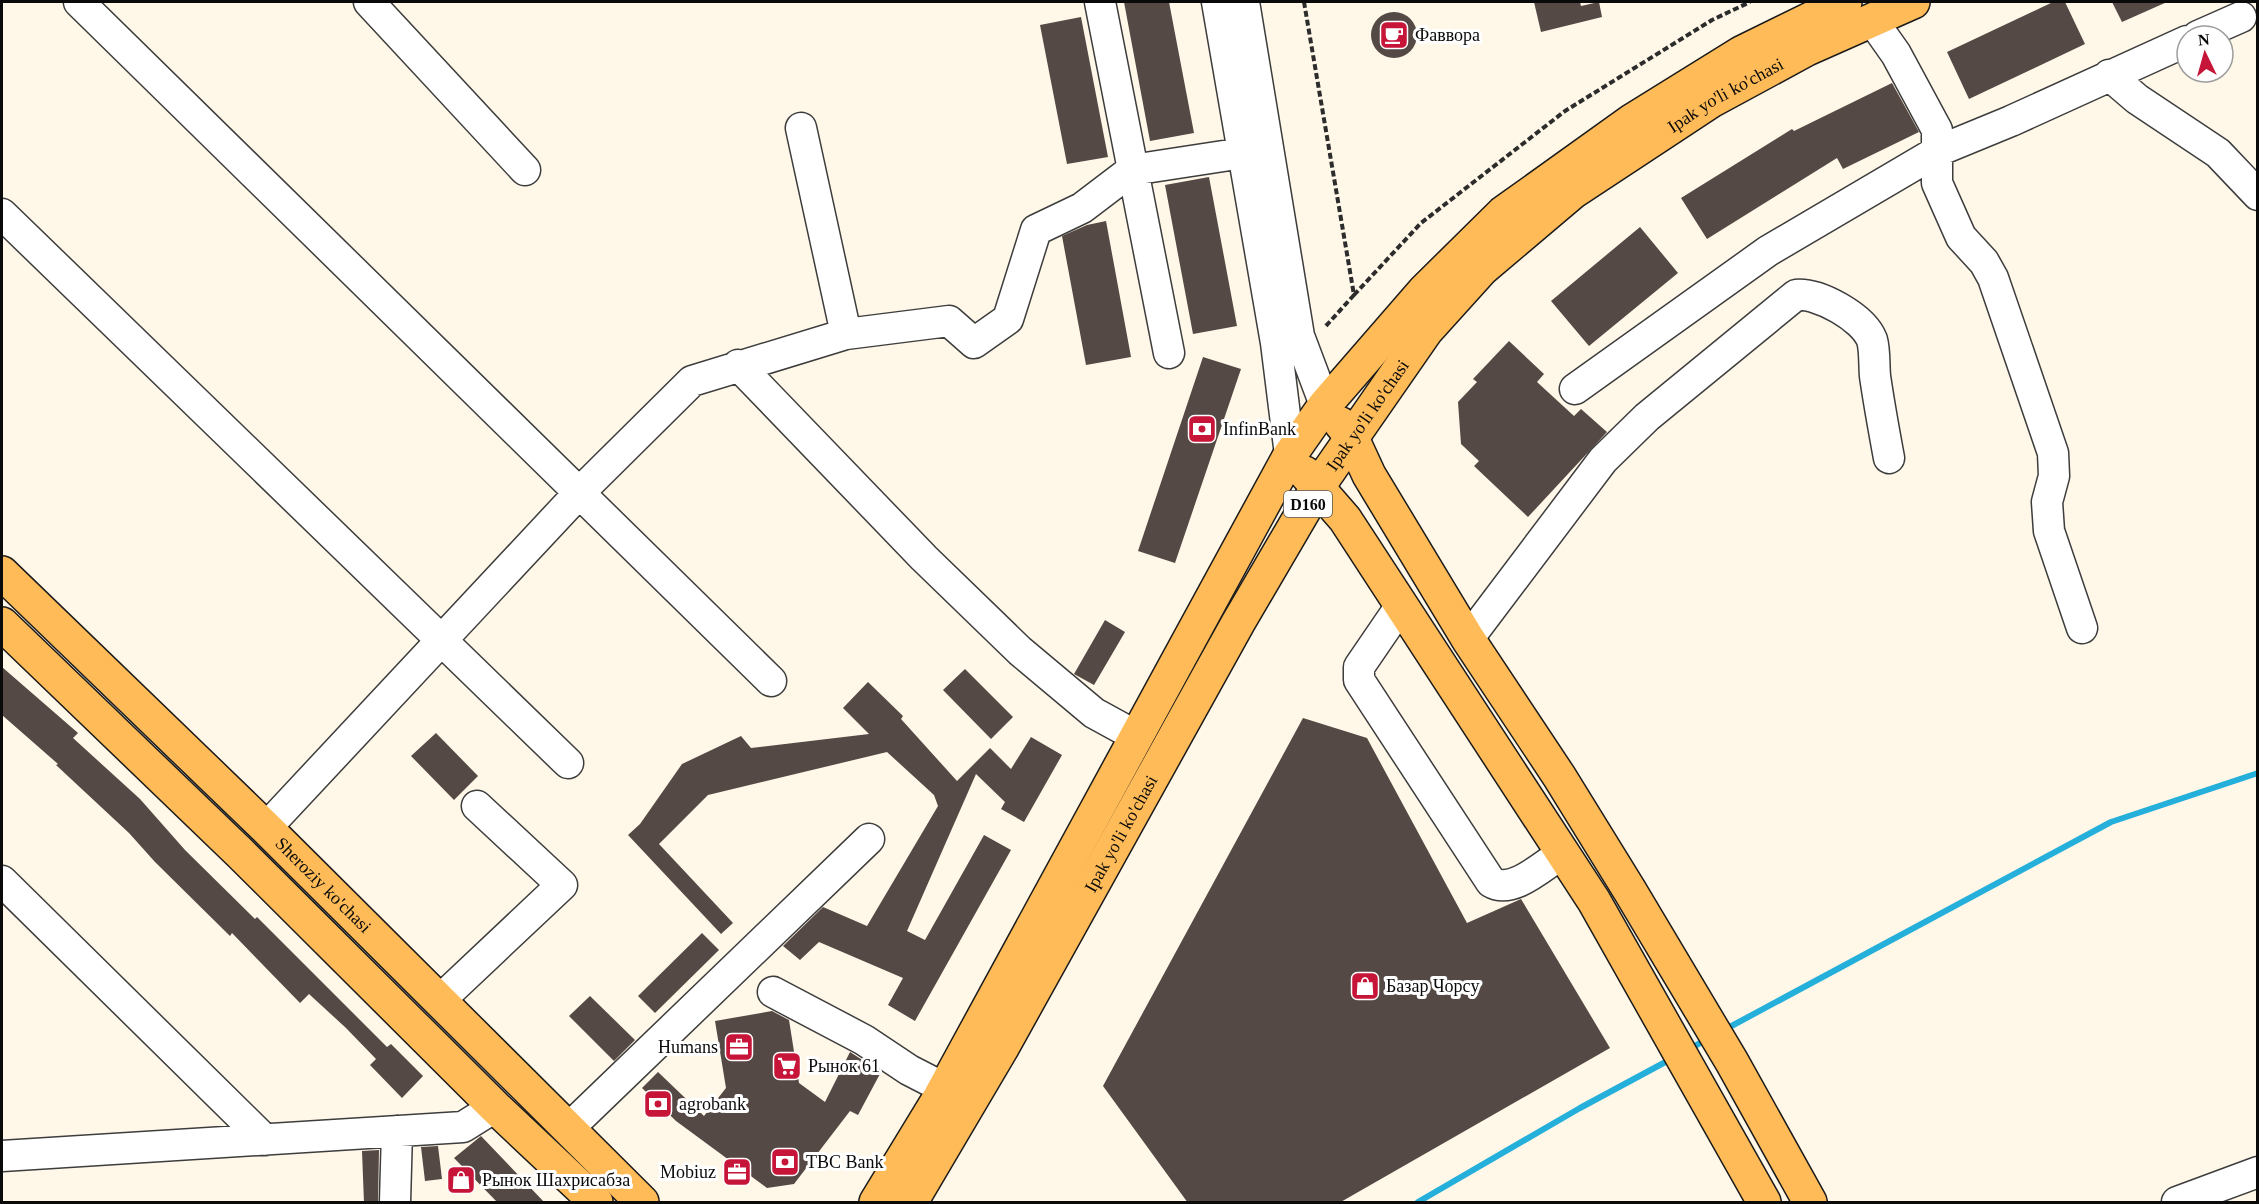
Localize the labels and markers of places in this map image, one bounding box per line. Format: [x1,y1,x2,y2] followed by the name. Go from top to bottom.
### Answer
[1378,19,1410,51] cafe icon: Фаввора
[1415,25,1480,45] place label: Фаввора
[1186,413,1218,445] bank icon: InfinBank
[1223,419,1296,439] place label: InfinBank
[1349,970,1381,1002] shop icon: Базар Чорсу
[1386,976,1479,996] place label: Базар Чорсу
[723,1031,755,1063] office icon: Humans
[658,1037,718,1057] place label: Humans
[771,1050,803,1082] supermarket icon: Рынок 61
[808,1056,880,1076] place label: Рынок 61
[642,1088,674,1120] bank icon: agrobank
[679,1094,746,1114] place label: agrobank
[769,1146,801,1178] bank icon: TBC Bank
[806,1152,884,1172] place label: TBC Bank
[721,1156,753,1188] office icon: Mobiuz
[660,1162,716,1182] place label: Mobiuz
[445,1164,477,1196] shop icon: Рынок Шахрисабза
[482,1170,630,1190] place label: Рынок Шахрисабза

